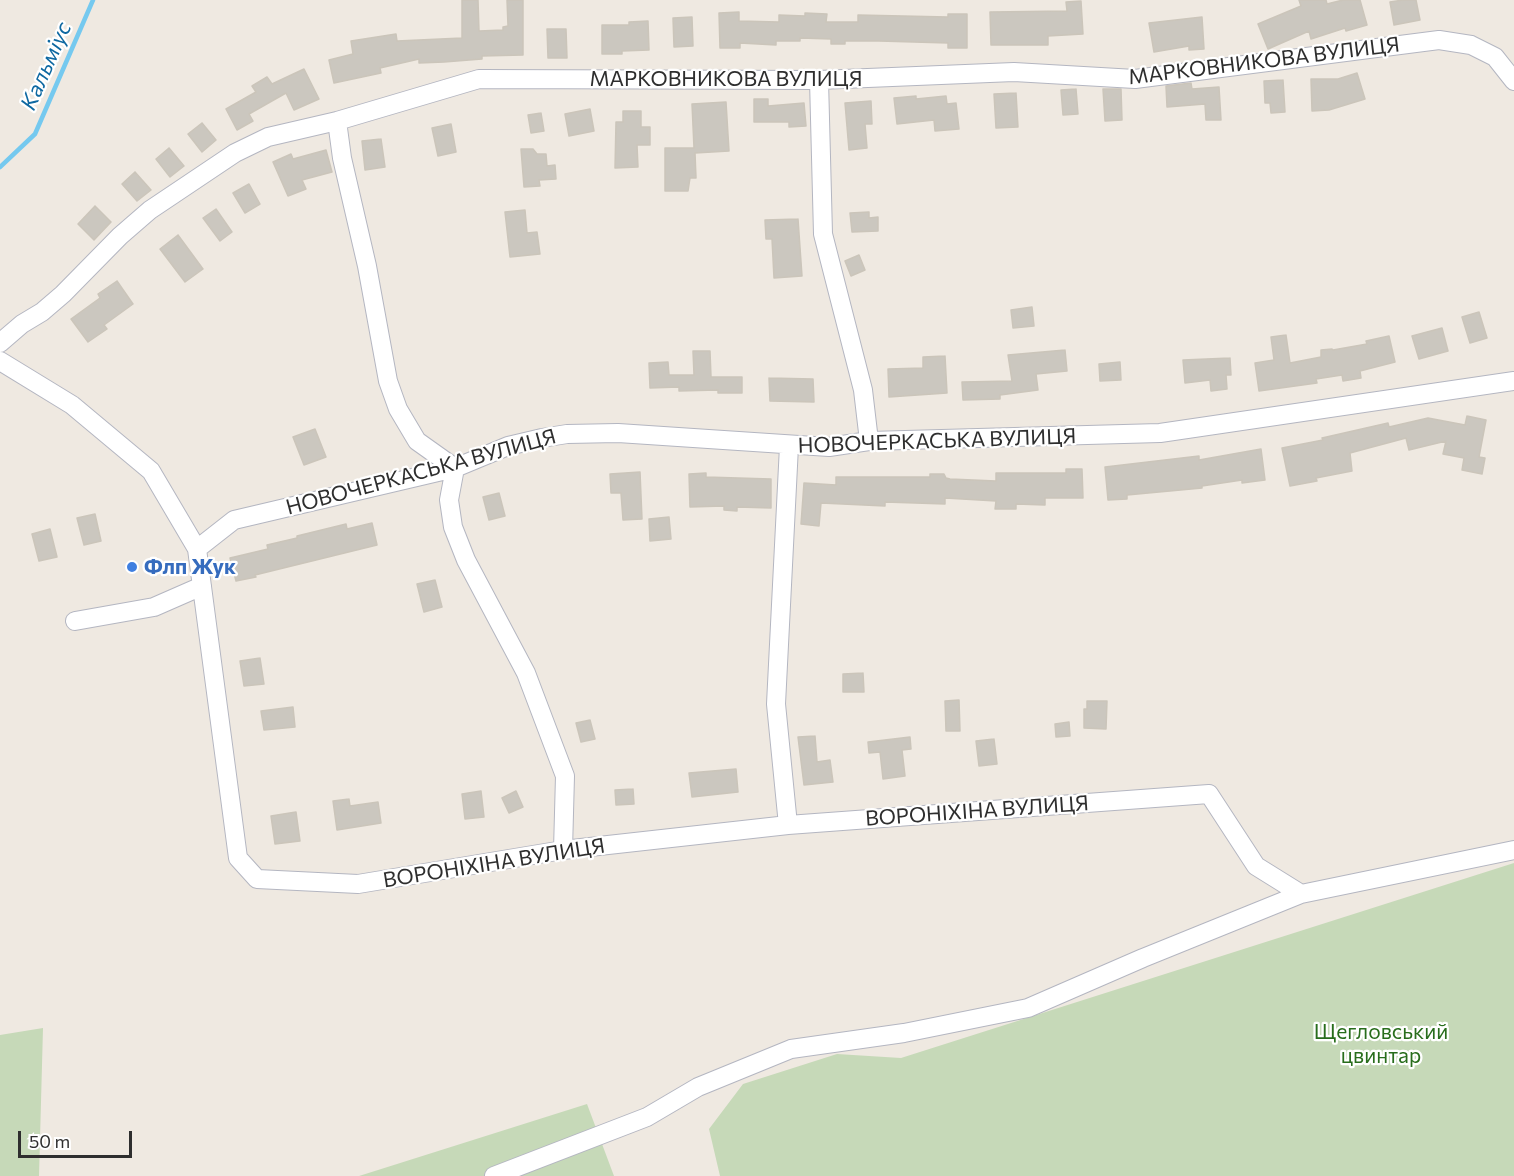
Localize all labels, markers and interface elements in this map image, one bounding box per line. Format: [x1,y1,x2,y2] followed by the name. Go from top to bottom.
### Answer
[15,18,77,114] water label: Кальміус
[1127,32,1401,90] street label: МАРКОВНИКОВА ВУЛИЦЯ
[589,66,863,92] street label: МАРКОВНИКОВА ВУЛИЦЯ
[283,424,559,520] street label: НОВОЧЕРКАСЬКА ВУЛИЦЯ
[797,424,1077,458] street label: НОВОЧЕРКАСЬКА ВУЛИЦЯ
[144,554,236,580] place label: Флп Жук
[125,560,139,574] marker: Флп Жук
[864,791,1090,831] street label: ВОРОНІХІНА ВУЛИЦЯ
[381,833,607,893] street label: ВОРОНІХІНА ВУЛИЦЯ
[1314,1019,1448,1069] park label: Щегловський цвинтар
[21,1119,135,1157] scale bar
[29,1130,70,1152] text: 50 m

